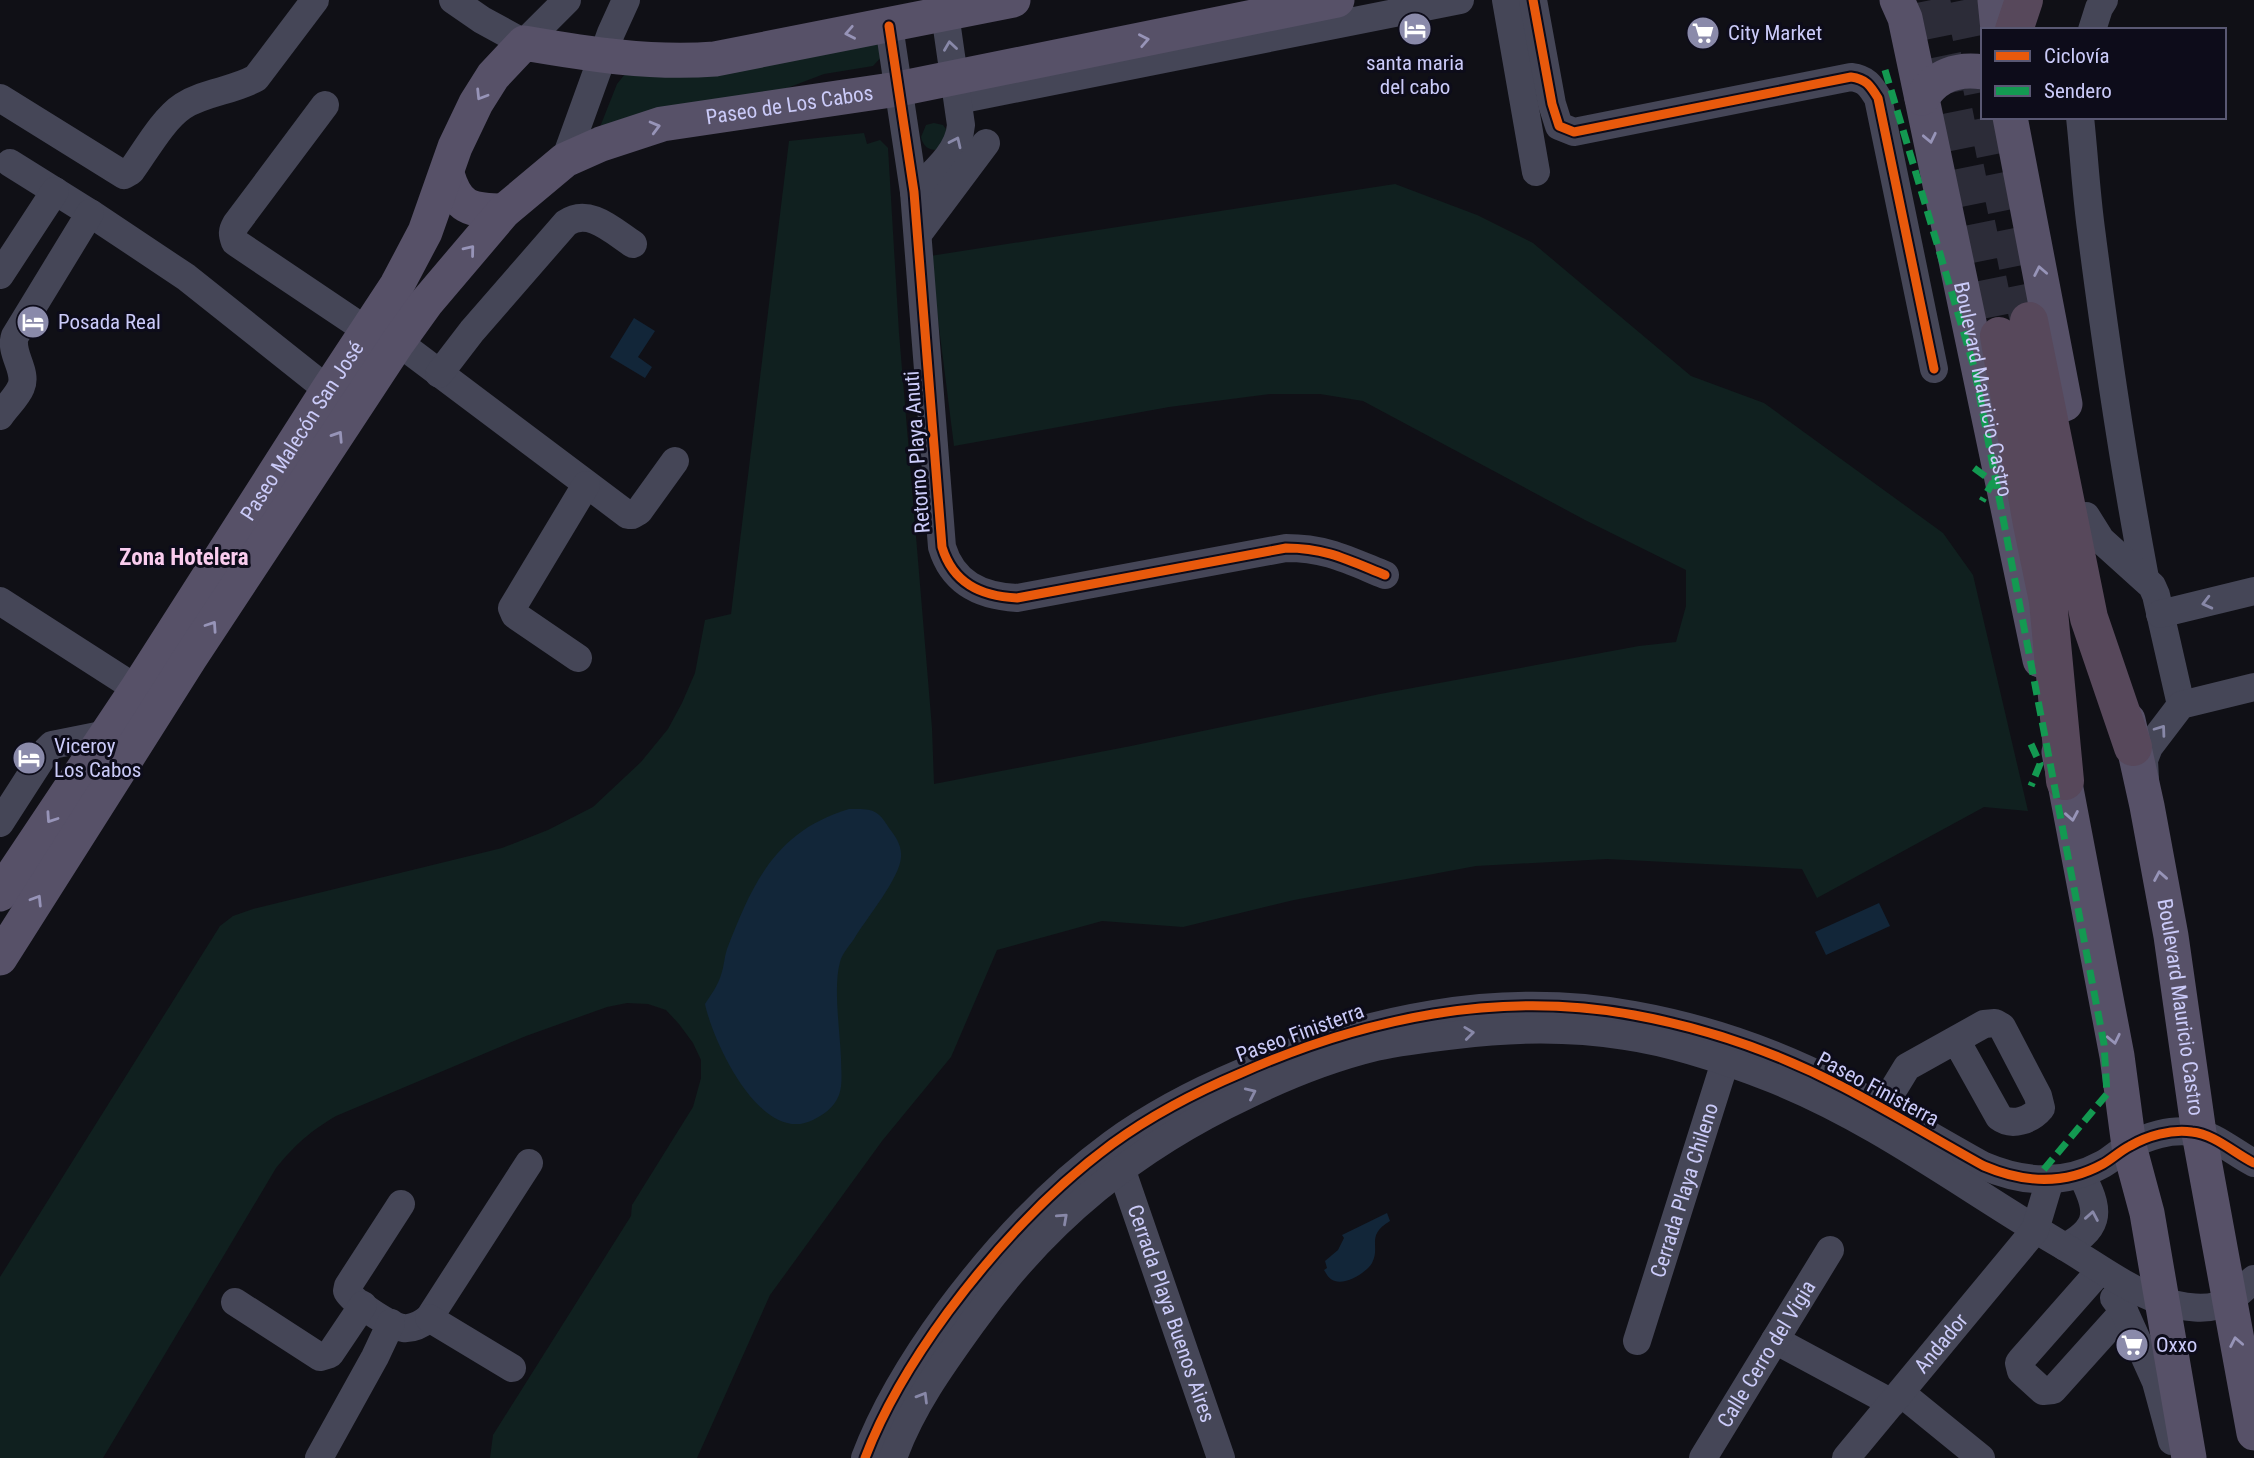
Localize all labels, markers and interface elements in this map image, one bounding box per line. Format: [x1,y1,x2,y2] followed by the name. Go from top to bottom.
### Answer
[1396,10,1434,48] hotel icon: santa maria del cabo
[1684,14,1722,52] supermarket icon: City Market
[1728,21,1822,45] place label: City Market
[844,25,856,40] one-way arrow
[1981,28,2226,119] legend
[1138,33,1150,48] one-way arrow
[943,40,958,52] one-way arrow
[2044,44,2110,68] text: Ciclovía
[1366,51,1464,99] place label: santa maria del cabo
[2044,79,2112,103] text: Sendero
[704,81,875,129] street label: Paseo de Los Cabos
[476,88,489,101] one-way arrow
[648,120,660,135] one-way arrow
[1922,132,1936,144] one-way arrow
[948,137,962,149] one-way arrow
[461,246,474,258] one-way arrow
[2033,265,2048,277] one-way arrow
[1949,280,2017,499] street label: Boulevard Mauricio Castro
[14,303,52,341] hotel icon: Posada Real
[58,310,161,334] place label: Posada Real
[236,337,369,525] street label: Paseo Malecón San José
[899,370,935,534] street label: Retorno Playa Anuti
[329,431,342,444] one-way arrow
[119,544,249,571] district label: Zona Hotelera
[2201,595,2213,609] one-way arrow
[204,620,217,633] one-way arrow
[2153,725,2165,738] one-way arrow
[54,734,141,782] place label: Viceroy Los Cabos
[10,739,48,777] hotel icon: Viceroy Los Cabos
[46,810,59,823] one-way arrow
[2063,810,2078,822] one-way arrow
[2153,870,2168,882] one-way arrow
[28,895,41,908] one-way arrow
[2152,897,2208,1117] street label: Boulevard Mauricio Castro
[1233,999,1367,1067] street label: Paseo Finisterra
[1463,1026,1475,1041] one-way arrow
[2105,1033,2120,1045] one-way arrow
[1813,1047,1943,1131] street label: Paseo Finisterra
[1244,1087,1256,1101] one-way arrow
[1646,1100,1723,1281] street label: Cerrada Playa Chileno
[1123,1202,1220,1426] street label: Cerrada Playa Buenos Aires
[2084,1210,2099,1221] one-way arrow
[1054,1214,1067,1226] one-way arrow
[1713,1276,1821,1432] street label: Calle Cerro del Vigia
[1909,1309,1973,1378] street label: Andador
[2113,1326,2151,1364] supermarket icon: Oxxo
[2156,1333,2197,1357] place label: Oxxo
[2230,1336,2245,1348] one-way arrow
[915,1391,928,1404] one-way arrow

